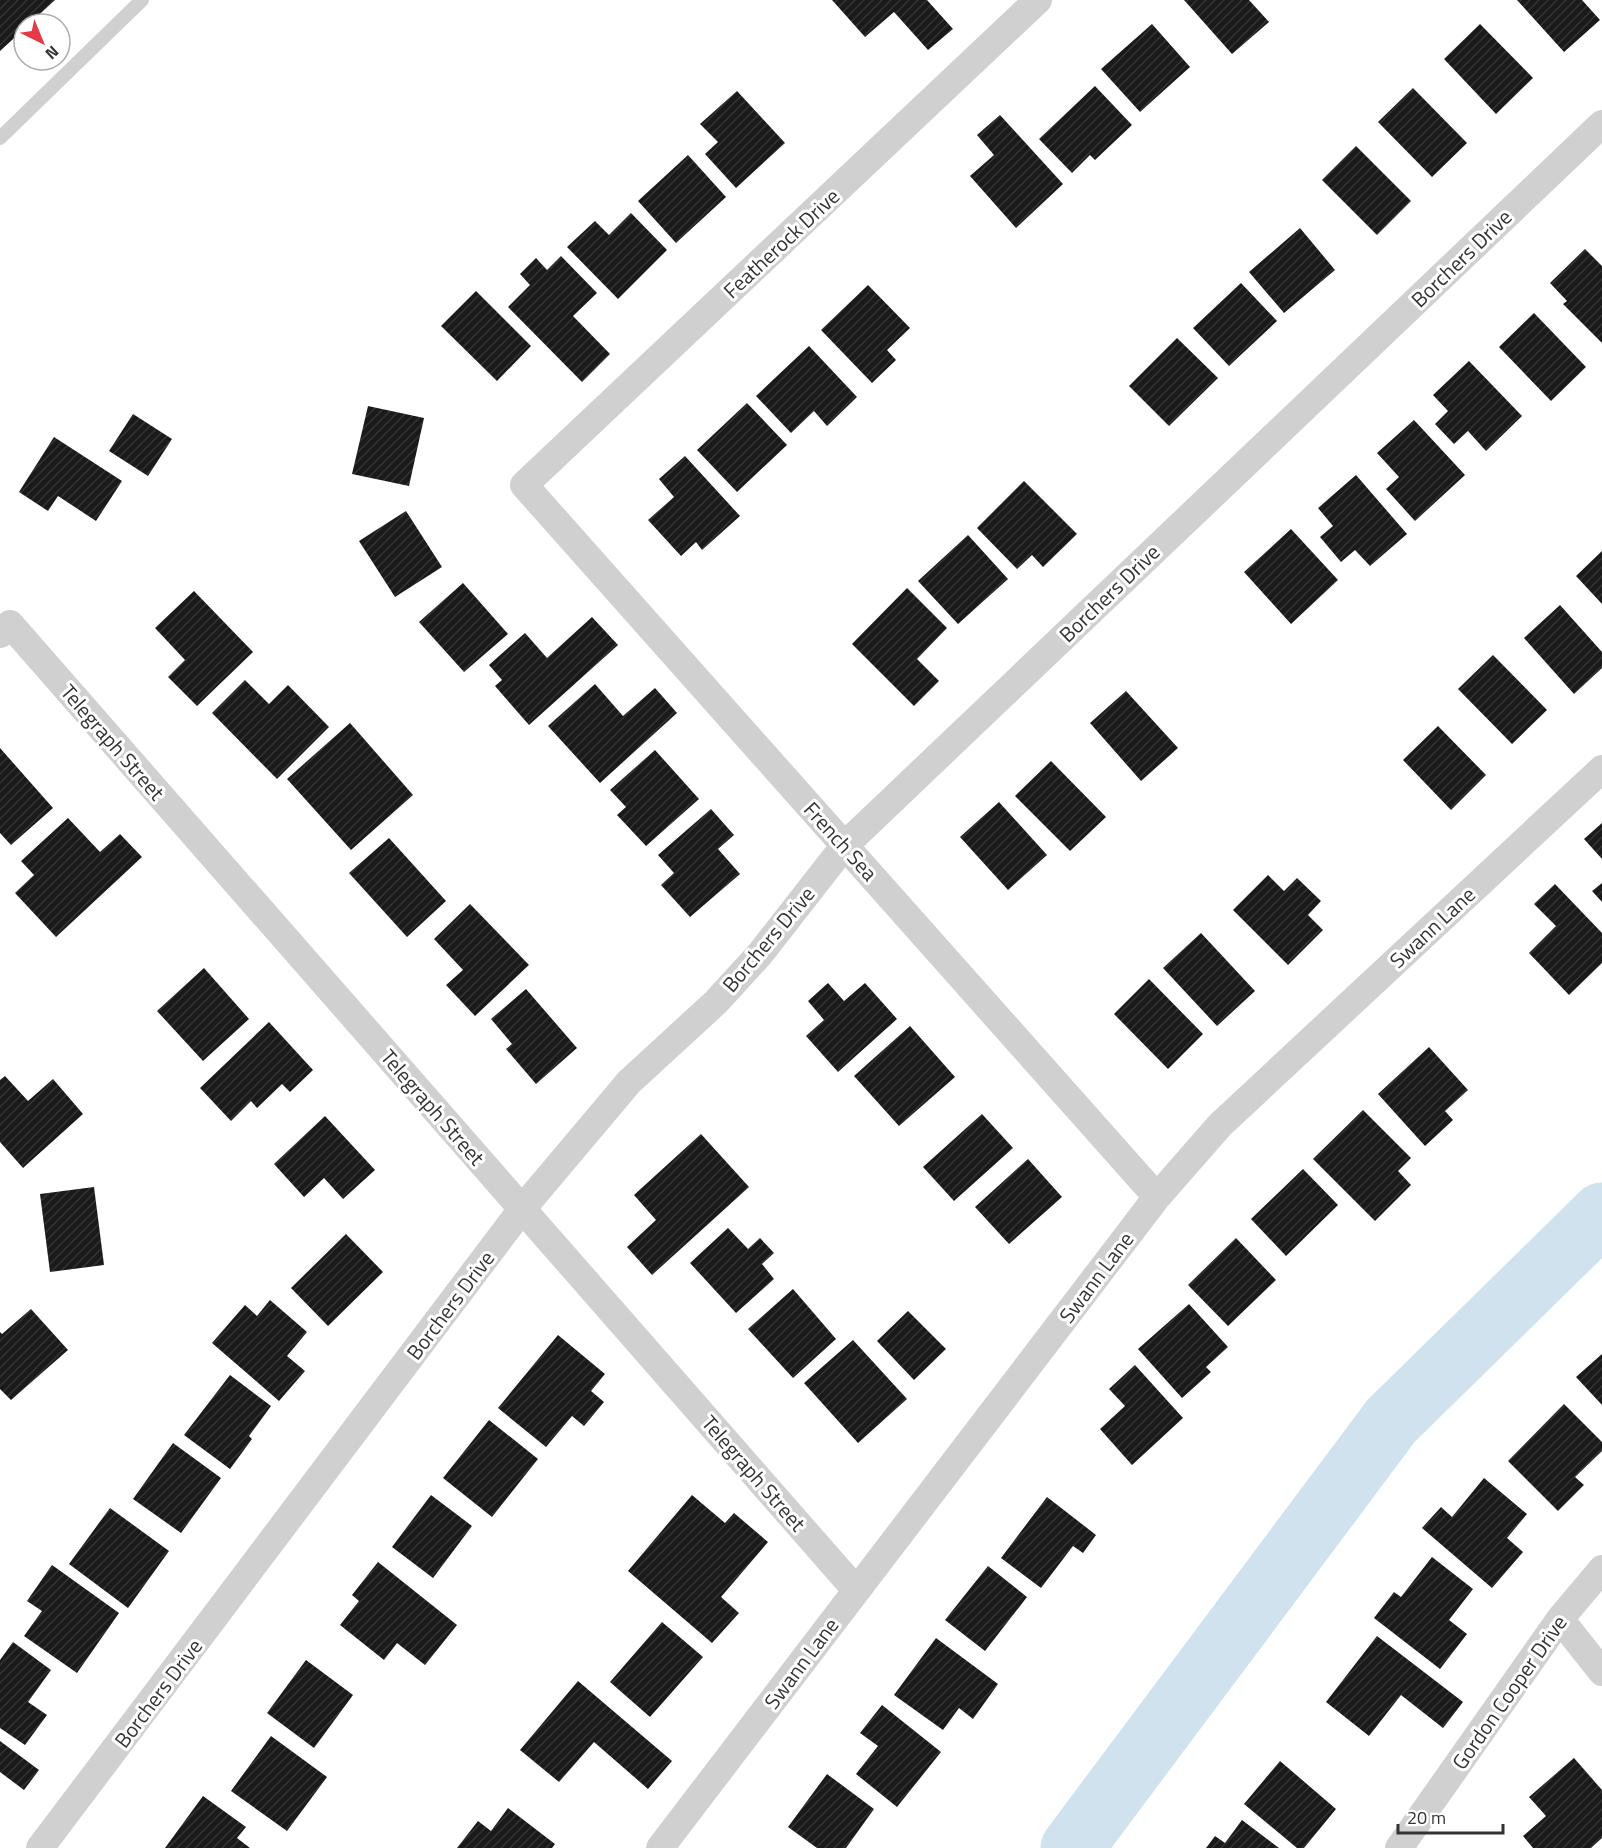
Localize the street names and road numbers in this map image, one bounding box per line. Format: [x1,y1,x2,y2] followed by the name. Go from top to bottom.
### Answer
[716,181,846,305] street label: Featherock Drive
[1403,201,1519,315] street label: Borchers Drive
[1051,536,1167,650] street label: Borchers Drive
[53,677,173,808] street label: Telegraph Street
[797,794,886,888] street label: French Sea
[714,879,822,999] street label: Borchers Drive
[1382,879,1482,975] street label: Swann Lane
[373,1042,493,1173] street label: Telegraph Street
[1051,1225,1141,1329] street label: Swann Lane
[398,1244,502,1366] street label: Borchers Drive
[694,1408,814,1539] street label: Telegraph Street
[1444,1608,1574,1776] street label: Gordon Cooper Drive
[756,1611,846,1715] street label: Swann Lane
[106,1632,210,1754] street label: Borchers Drive

